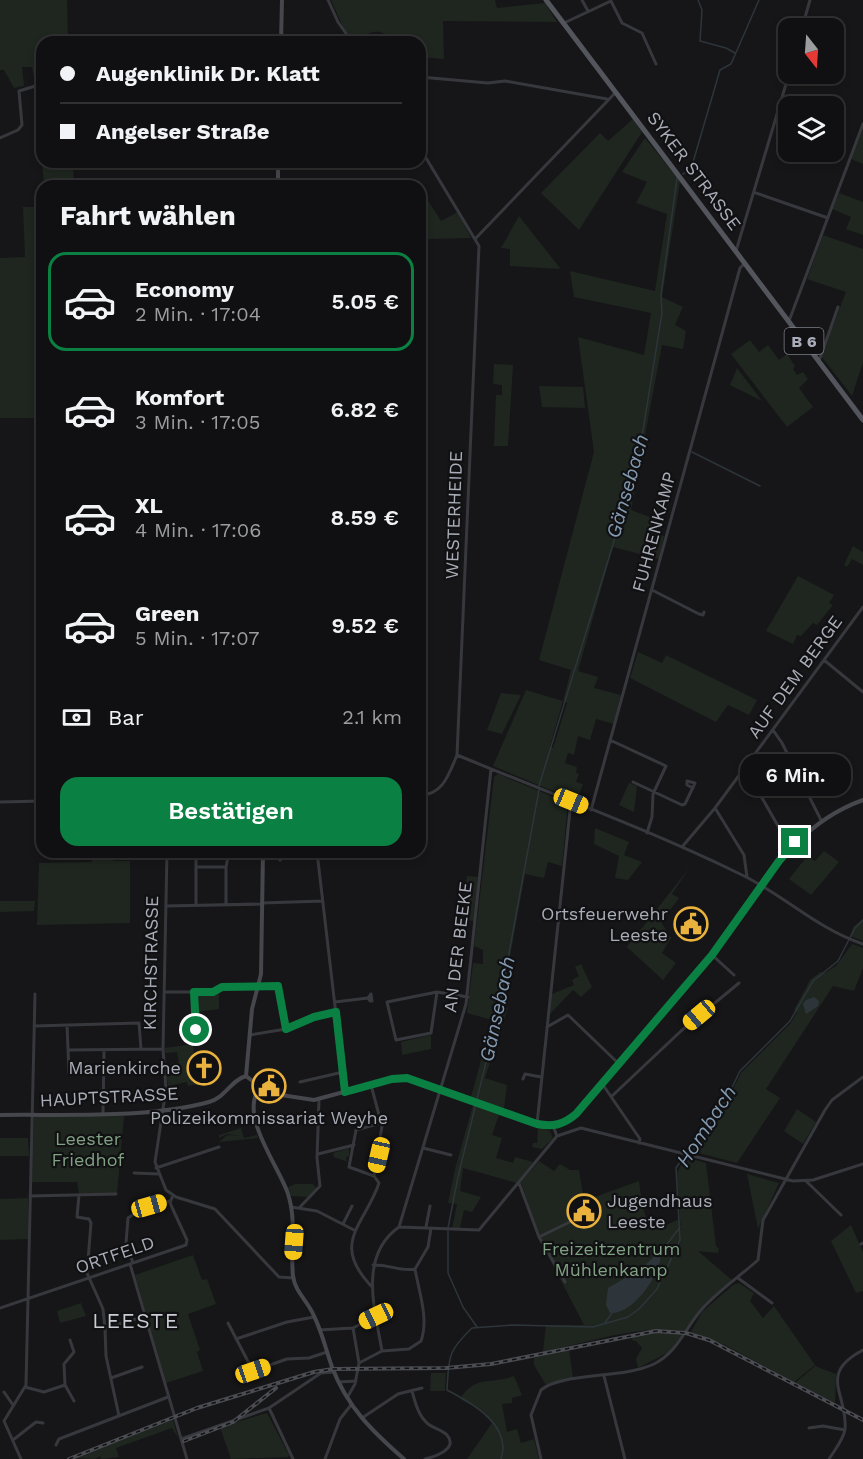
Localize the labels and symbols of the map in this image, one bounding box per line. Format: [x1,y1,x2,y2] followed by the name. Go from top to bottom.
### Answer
[778,18,844,84] north arrow
[643,107,746,234] street label: SYKER STRASSE
[784,328,824,354] road number: B 6
[601,431,653,541] water label: Gänsebach
[441,450,466,580] street label: WESTERHEIDE
[627,469,680,594] street label: FUHRENKAMP
[743,611,846,742] street label: AUF DEM BERGE
[740,755,850,797] callout: 6 Min.
[551,786,591,816] car
[781,828,808,855] route end
[439,880,476,1014] street label: AN DER BEEKE
[139,895,162,1031] street label: KIRCHSTRASSE
[541,903,668,945] place label: Ortsfeuerwehr Leeste
[673,906,709,942] public building icon: Ortsfeuerwehr Leeste
[474,954,520,1064] water label: Gänsebach
[679,997,719,1033] car
[182,1016,209,1043] route start
[186,1050,222,1086] church icon: Marienkirche
[68,1057,181,1078] place label: Marienkirche
[251,1068,287,1104] public building icon: Polizeikommissariat Weyhe
[671,1081,741,1171] water label: Hombach
[39,1082,179,1111] street label: HAUPTSTRASSE
[150,1107,388,1128] place label: Polizeikommissariat Weyhe
[52,1128,124,1170] park label: Leester Friedhof
[366,1135,392,1175] car
[607,1190,712,1232] place label: Jugendhaus Leeste
[129,1192,169,1220] car
[566,1193,602,1229] public building icon: Jugendhaus Leeste
[284,1223,304,1261] car
[73,1231,157,1278] street label: ORTFELD
[542,1238,680,1280] park label: Freizeitzentrum Mühlenkamp
[356,1300,396,1332] car
[92,1308,180,1333] district label: LEESTE
[233,1357,273,1385] car

